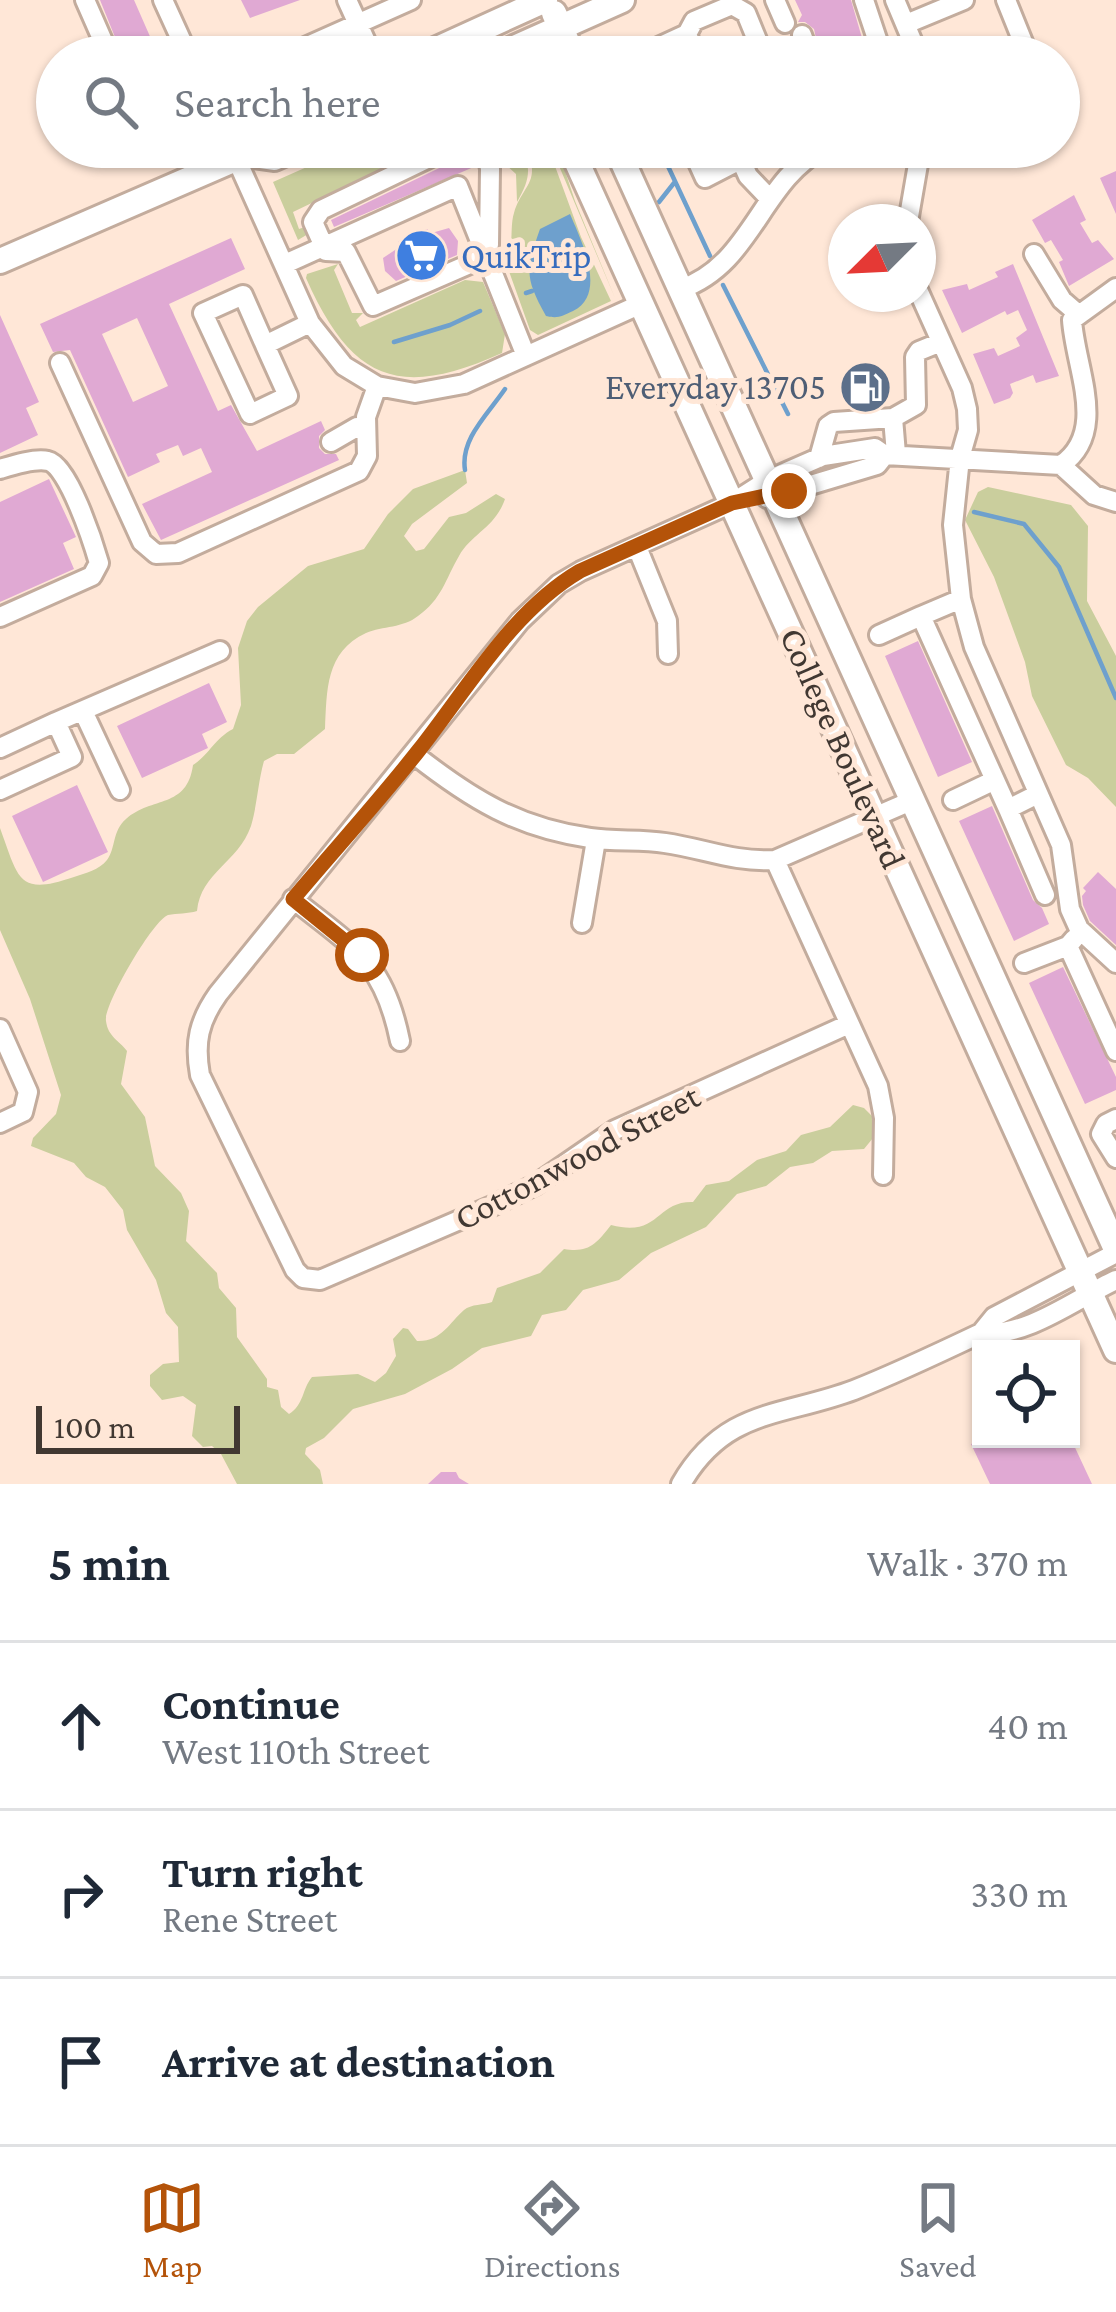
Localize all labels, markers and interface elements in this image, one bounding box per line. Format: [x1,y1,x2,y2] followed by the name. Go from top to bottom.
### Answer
[36,36,1080,168] search box
[78,69,144,135] icon: search
[174,77,381,127] text: Search here
[828,204,936,312] north arrow
[394,228,450,284] supermarket icon: QuikTrip
[461,236,592,276] place label: QuikTrip
[837,359,893,415] fuel station icon: Everyday 13705
[605,367,826,407] place label: Everyday 13705
[762,464,816,518] route end
[772,621,914,875] street label: College Boulevard
[335,928,389,982] route start
[448,1075,707,1238] street label: Cottonwood Street
[972,1340,1080,1448] map controls
[972,1340,1080,1448] button: locate
[36,1400,240,1453] scale bar
[54,1408,135,1445] text: 100 m
[48,1534,170,1591] text: 5 min
[867,1541,1068,1584] text: Walk · 370 m
[162,1679,340,1729] text: Continue
[48,1693,114,1759] icon: ahead
[987,1704,1068,1747] text: 40 m
[162,1729,429,1772] text: West 110th Street
[162,1847,363,1897] text: Turn right
[48,1861,114,1927] icon: right
[970,1872,1068,1915] text: 330 m
[162,1897,337,1940] text: Rene Street
[48,2029,114,2095] icon: arrive
[162,2037,555,2087] text: Arrive at destination
[139,2175,205,2284] tab: Map
[484,2175,621,2284] tab: Directions
[899,2175,977,2284] tab: Saved

